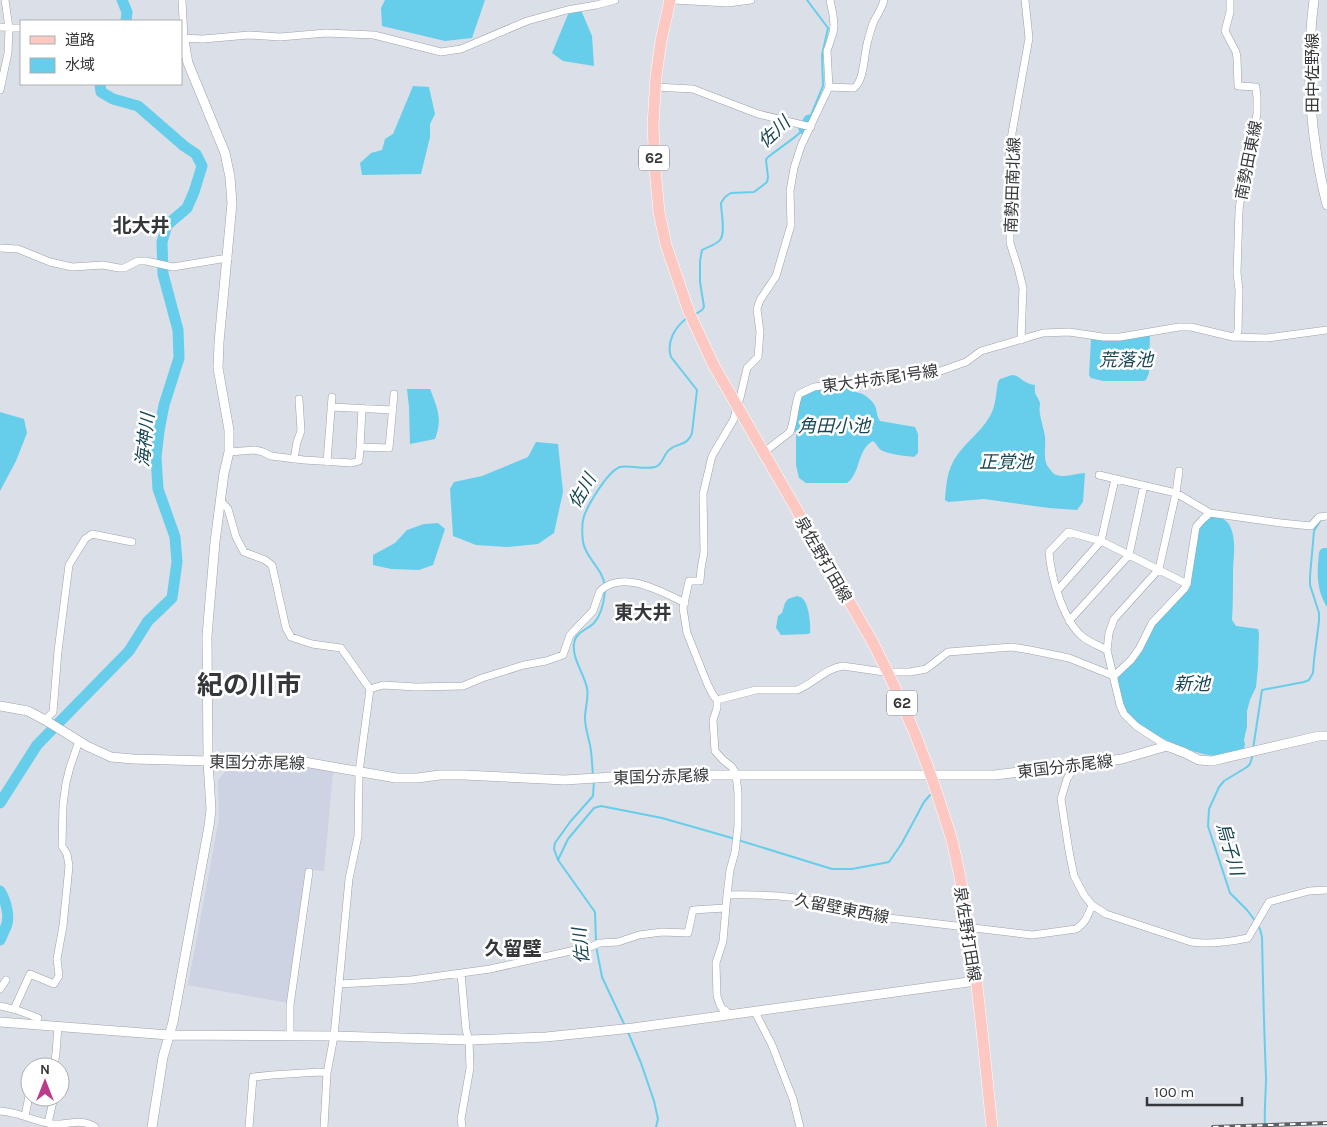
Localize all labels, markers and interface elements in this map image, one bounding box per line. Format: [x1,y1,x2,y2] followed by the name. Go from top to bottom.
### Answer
[20,20,182,85] legend
[65,31,95,49] text: 道路
[1303,33,1322,113] street label: 田中佐野線
[65,56,95,74] text: 水域
[753,110,796,152] water label: 佐川
[1232,119,1265,201] street label: 南勢田東線
[1001,137,1024,233] street label: 南勢田南北線
[639,146,669,170] road number: 62
[112,215,170,237] district label: 北大井
[1099,349,1155,371] water label: 荒落池
[821,361,939,396] street label: 東大井赤尾1号線
[131,410,159,468] water label: 海神川
[798,415,872,437] water label: 角田小池
[979,451,1035,473] water label: 正覚池
[563,468,602,512] water label: 佐川
[791,513,856,606] street label: 泉佐野打田線
[614,602,672,624] district label: 東大井
[197,670,301,701] district label: 紀の川市
[1174,673,1212,695] water label: 新池
[887,690,917,716] road number: 62
[1016,751,1114,782] street label: 東国分赤尾線
[209,752,305,773] street label: 東国分赤尾線
[613,765,709,788] street label: 東国分赤尾線
[1212,820,1249,880] water label: 烏子川
[951,885,984,983] street label: 泉佐野打田線
[793,890,891,927] street label: 久留壁東西線
[568,925,594,965] water label: 佐川
[484,938,542,960] district label: 久留壁
[20,1057,70,1107] north arrow
[40,1061,50,1078] text: N
[1147,1074,1242,1106] scale bar
[1154,1083,1194,1101] text: 100 m

